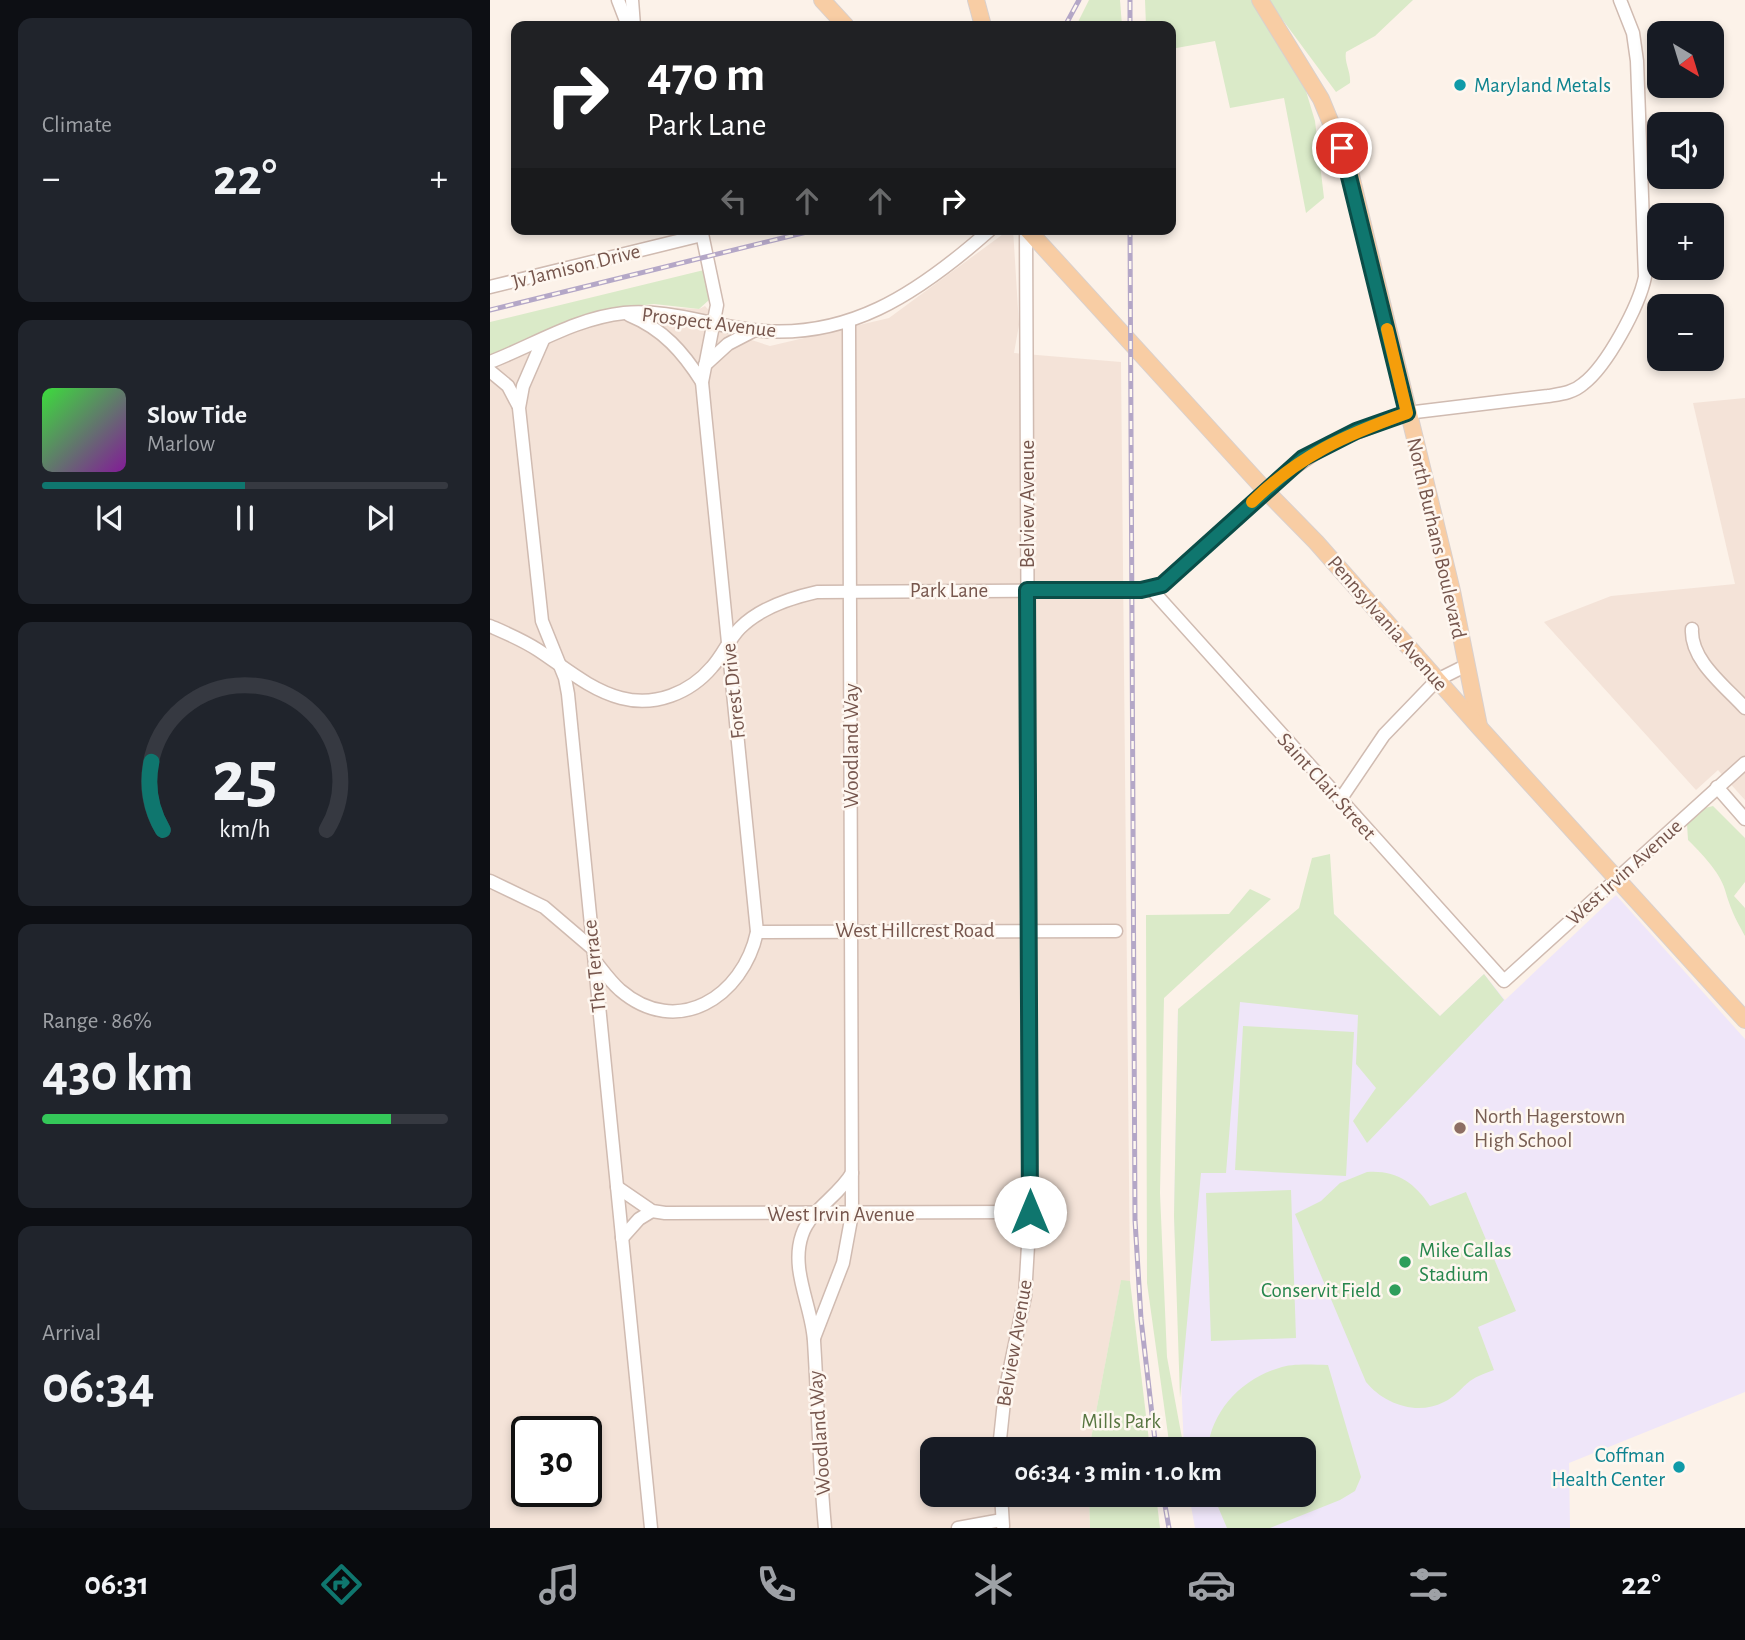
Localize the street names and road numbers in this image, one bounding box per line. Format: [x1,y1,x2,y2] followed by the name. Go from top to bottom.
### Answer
[510,240,642,293] street label: Jv Jamison Drive
[641,304,777,341] street label: Prospect Avenue
[1403,436,1470,641] street label: North Burhans Boulevard
[1017,440,1038,568] street label: Belview Avenue
[1323,552,1452,695] street label: Pennsylvania Avenue
[910,580,988,601] street label: Park Lane
[718,642,749,740] street label: Forest Drive
[841,683,862,809] street label: Woodland Way
[1273,729,1380,844] street label: Saint Clair Street
[1563,815,1686,929] street label: West Irvin Avenue
[579,918,610,1014] street label: The Terrace
[835,920,995,941] street label: West Hillcrest Road
[767,1204,915,1225] street label: West Irvin Avenue
[993,1278,1036,1408] street label: Belview Avenue
[805,1370,834,1496] street label: Woodland Way

